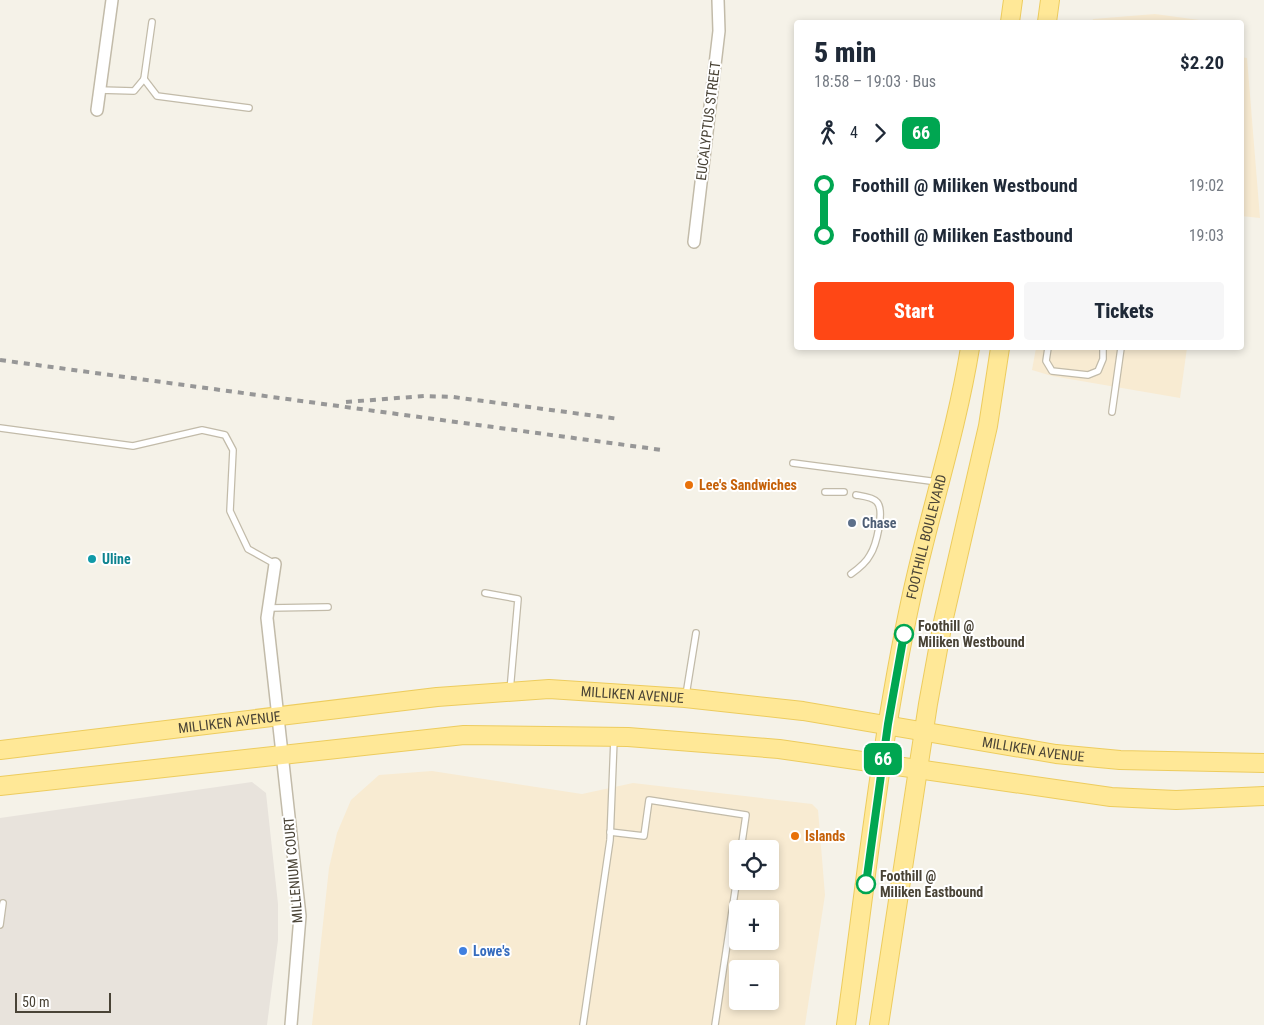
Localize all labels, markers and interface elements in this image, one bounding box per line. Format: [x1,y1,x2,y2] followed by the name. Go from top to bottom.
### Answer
[814,36,876,69] text: 5 min
[1180,51,1224,74] text: $2.20
[693,61,723,181] street label: EUCALYPTUS STREET
[814,72,936,91] text: 18:58 – 19:03 · Bus
[814,119,842,147] icon: walk
[866,119,894,147] icon: forward
[912,122,930,143] text: 66
[850,123,858,142] text: 4
[852,174,1078,197] text: Foothill @ Miliken Westbound
[1189,176,1224,195] text: 19:02
[852,224,1073,247] text: Foothill @ Miliken Eastbound
[1189,226,1224,245] text: 19:03
[814,282,1014,340] button: Start
[1024,282,1224,340] button: Tickets
[903,473,949,601] street label: FOOTHILL BOULEVARD
[699,477,797,493] place label: Lee's Sandwiches
[683,479,695,491] marker: Lee's Sandwiches
[862,515,897,531] place label: Chase
[846,517,858,529] marker: Chase
[102,551,131,567] place label: Uline
[86,553,98,565] marker: Uline
[918,618,1025,650] place label: Foothill @ Miliken Westbound
[894,624,914,644] marker: Foothill @ Miliken Westbound
[580,683,684,706] street label: MILLIKEN AVENUE
[177,708,282,736] street label: MILLIKEN AVENUE
[981,734,1085,765] street label: MILLIKEN AVENUE
[860,743,906,775] line badge: 66
[874,748,892,769] text: 66
[280,816,306,924] street label: MILLENIUM COURT
[805,828,845,844] place label: Islands
[789,830,801,842] marker: Islands
[729,840,779,1010] map controls
[729,840,779,890] button: locate
[880,868,983,900] place label: Foothill @ Miliken Eastbound
[856,874,876,894] marker: Foothill @ Miliken Eastbound
[729,900,779,950] button: +
[473,943,510,959] place label: Lowe's
[457,945,469,957] marker: Lowe's
[729,960,779,1010] button: −
[15,990,111,1013] scale bar
[22,994,50,1010] text: 50 m

